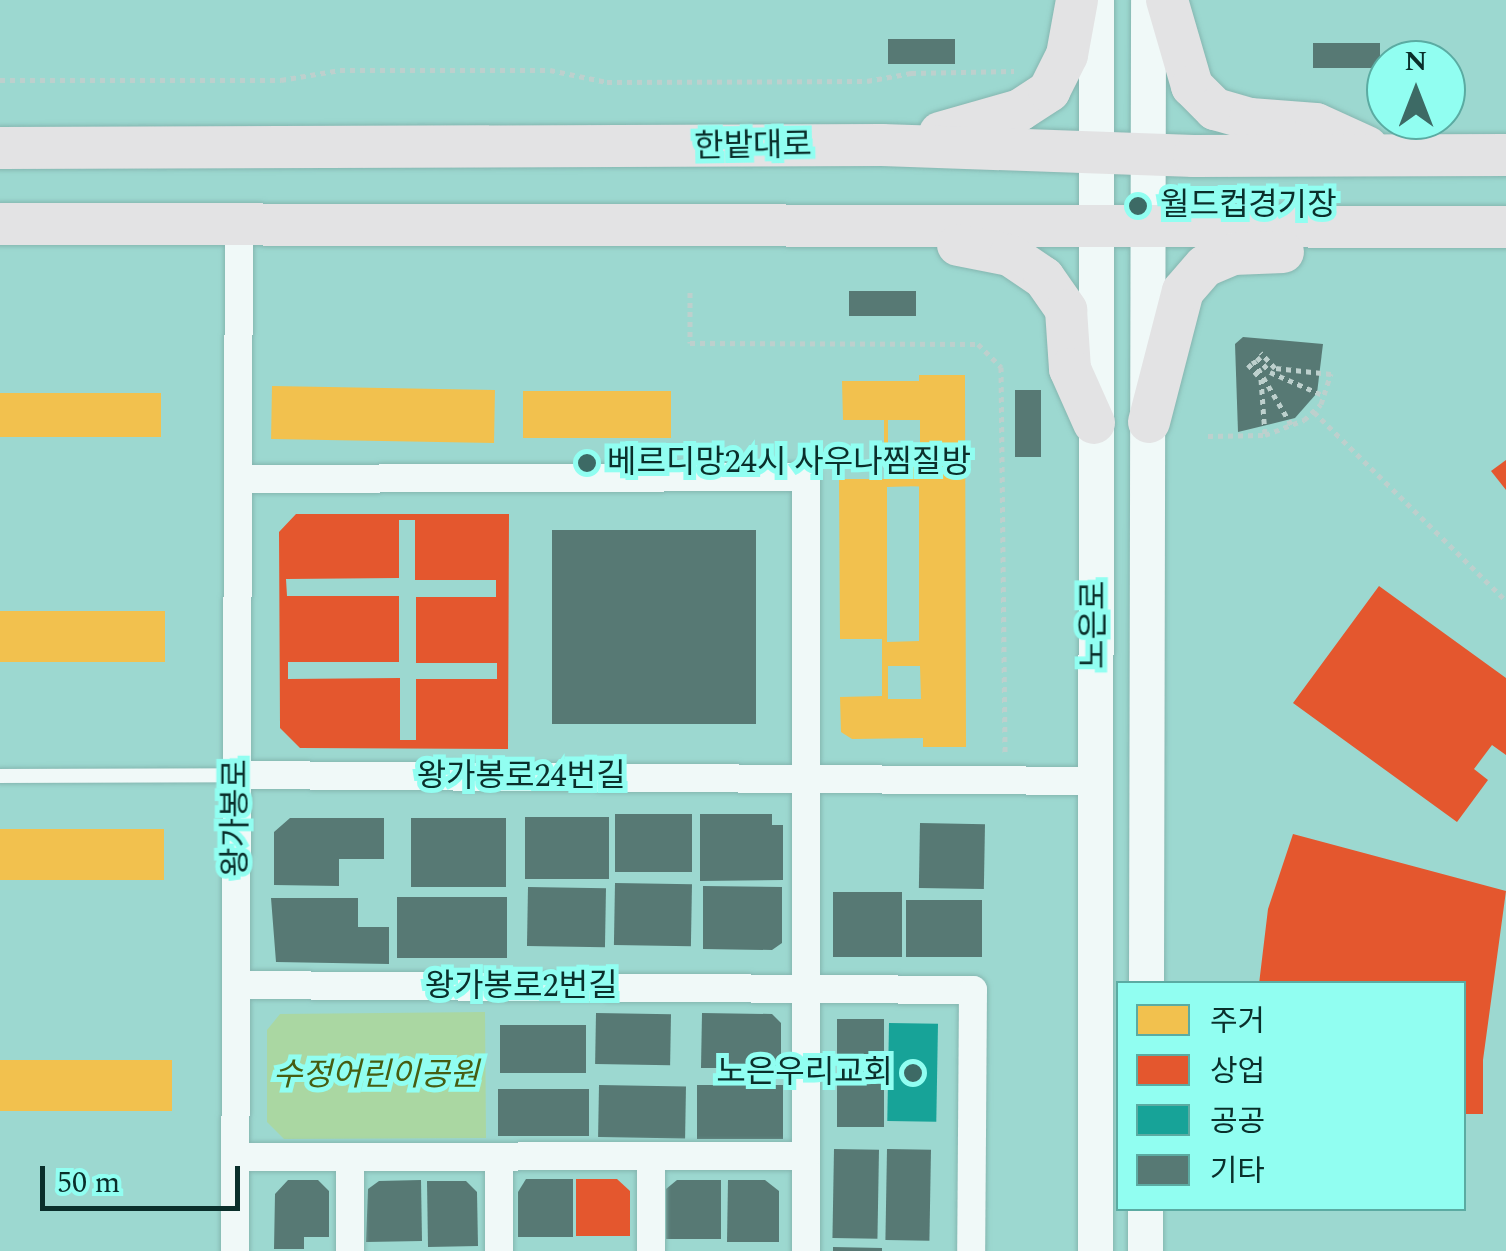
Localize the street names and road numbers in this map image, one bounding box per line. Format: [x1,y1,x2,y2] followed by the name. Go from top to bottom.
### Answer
[694,127,812,167] street label: 한밭대로
[1076,581,1114,669] street label: 노은로
[417,758,625,796] street label: 왕가봉로24번길
[218,759,256,877] street label: 왕가봉로
[425,968,617,1006] street label: 왕가봉로2번길

